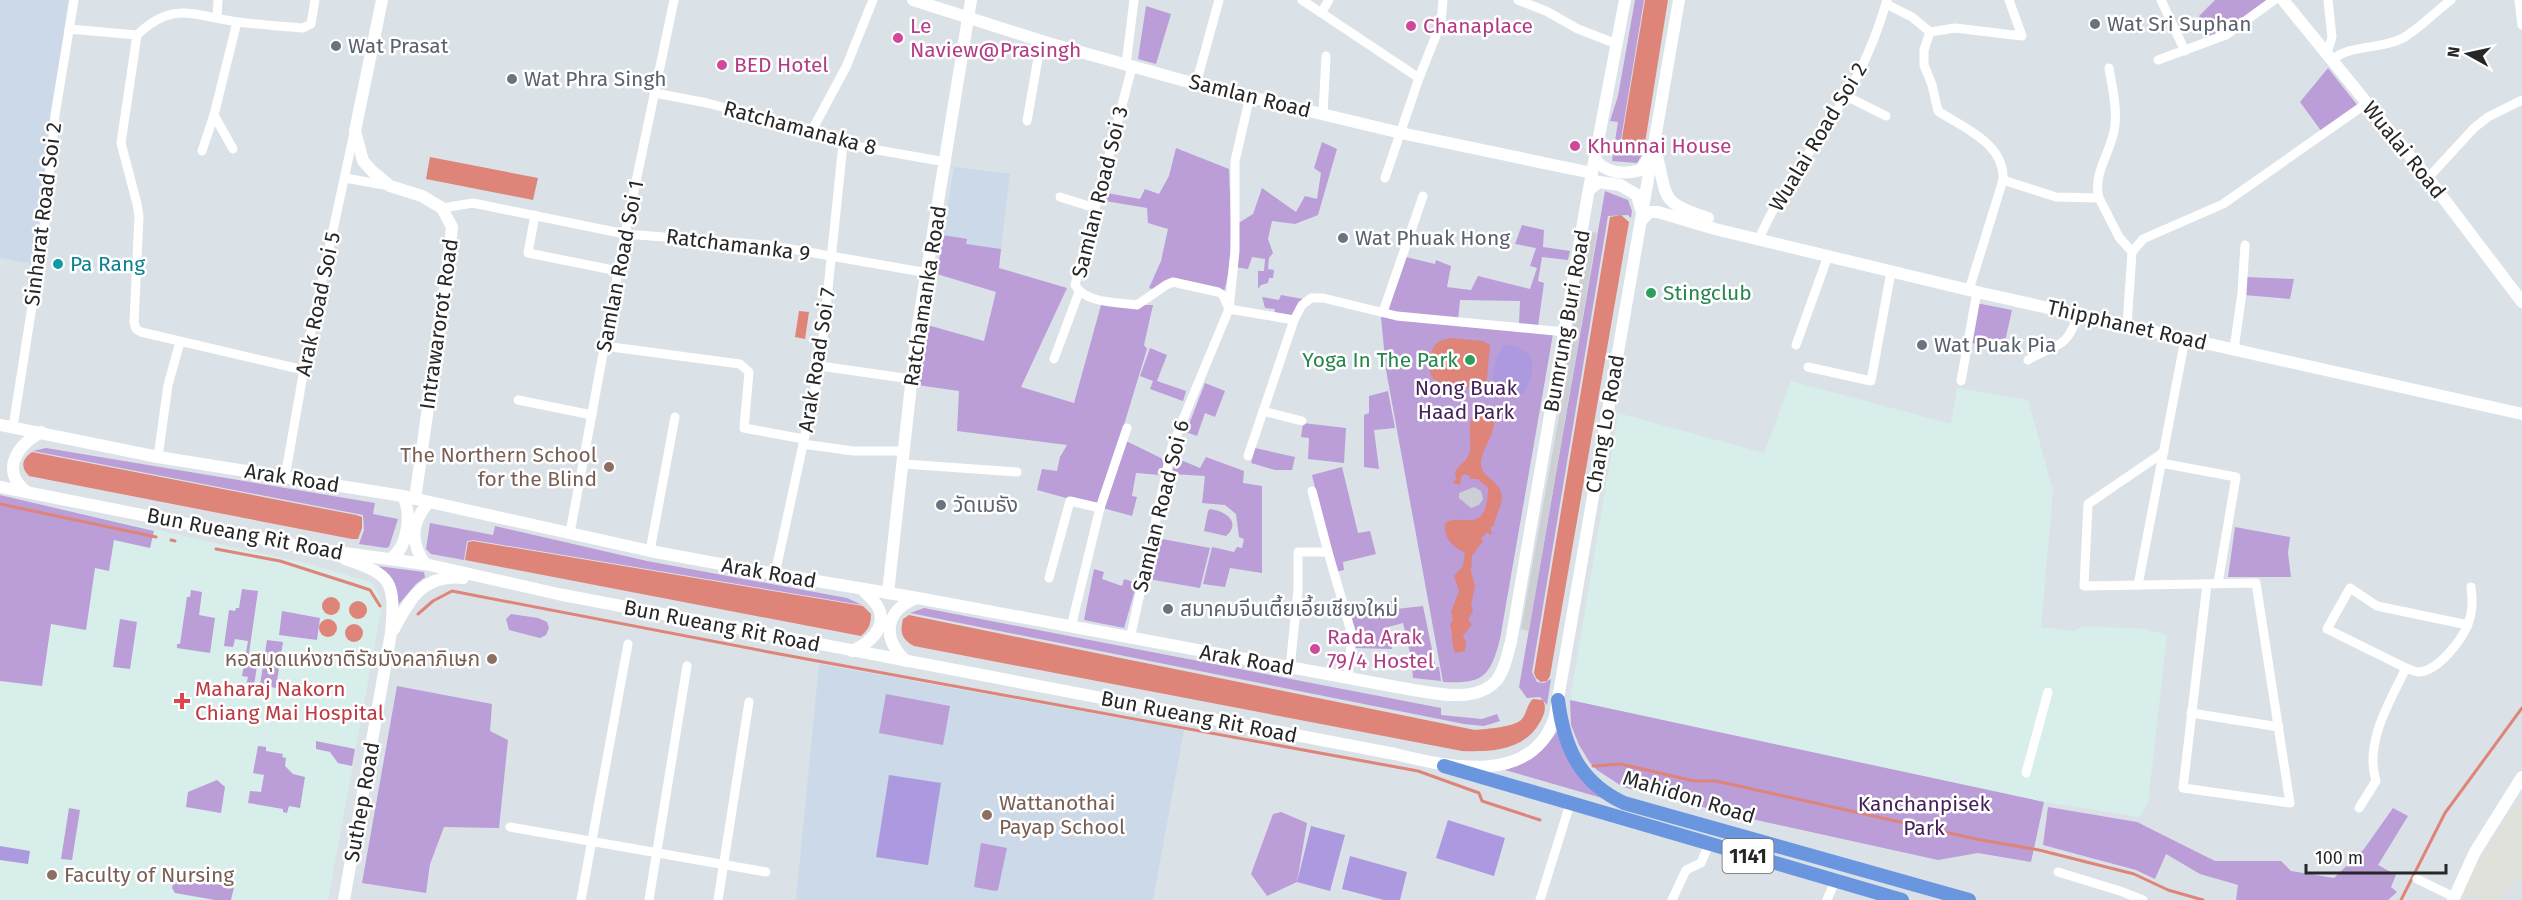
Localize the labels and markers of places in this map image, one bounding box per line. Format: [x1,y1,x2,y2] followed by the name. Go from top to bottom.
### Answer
[2107,11,2252,37] place label: Wat Sri Suphan
[910,13,1081,63] place label: Le Naview@Prasingh
[1423,13,1533,39] place label: Chanaplace
[2088,17,2102,31] marker: Wat Sri Suphan
[1404,19,1418,33] marker: Chanaplace
[891,31,905,45] marker: Le Naview@Prasingh
[348,33,449,59] place label: Wat Prasat
[329,39,343,53] marker: Wat Prasat
[734,52,829,78] place label: BED Hotel
[715,58,729,72] marker: BED Hotel
[524,66,667,92] place label: Wat Phra Singh
[505,72,519,86] marker: Wat Phra Singh
[1587,133,1731,159] place label: Khunnai House
[1568,139,1582,153] marker: Khunnai House
[1355,225,1510,251] place label: Wat Phuak Hong
[1336,231,1350,245] marker: Wat Phuak Hong
[70,251,145,277] place label: Pa Rang
[51,257,65,271] marker: Pa Rang
[1663,280,1752,306] place label: Stingclub
[1644,286,1658,300] marker: Stingclub
[1934,332,2056,358] place label: Wat Puak Pia
[1915,338,1929,352] marker: Wat Puak Pia
[1302,347,1458,373] place label: Yoga In The Park
[1463,353,1477,367] marker: Yoga In The Park
[400,442,597,492] place label: The Northern School for the Blind
[602,460,616,474] marker: The Northern School for the Blind
[953,492,1018,518] place label: วัดเมธัง
[934,498,948,512] marker: วัดเมธัง
[1180,594,1398,622] place label: สมาคมจีนเตี้ยเอี้ยเชียงใหม่
[1161,602,1175,616] marker: สมาคมจีนเตี้ยเอี้ยเชียงใหม่
[1327,624,1434,674] place label: Rada Arak 79/4 Hostel
[1308,642,1322,656] marker: Rada Arak 79/4 Hostel
[225,646,480,672] place label: หอสมุดแห่งชาติรัชมังคลาภิเษก
[485,652,499,666] marker: หอสมุดแห่งชาติรัชมังคลาภิเษก
[195,676,384,726] place label: Maharaj Nakorn Chiang Mai Hospital
[173,692,191,710] marker: Maharaj Nakorn Chiang Mai Hospital
[999,790,1125,840] place label: Wattanothai Payap School
[980,808,994,822] marker: Wattanothai Payap School
[64,862,234,888] place label: Faculty of Nursing
[45,868,59,882] marker: Faculty of Nursing

